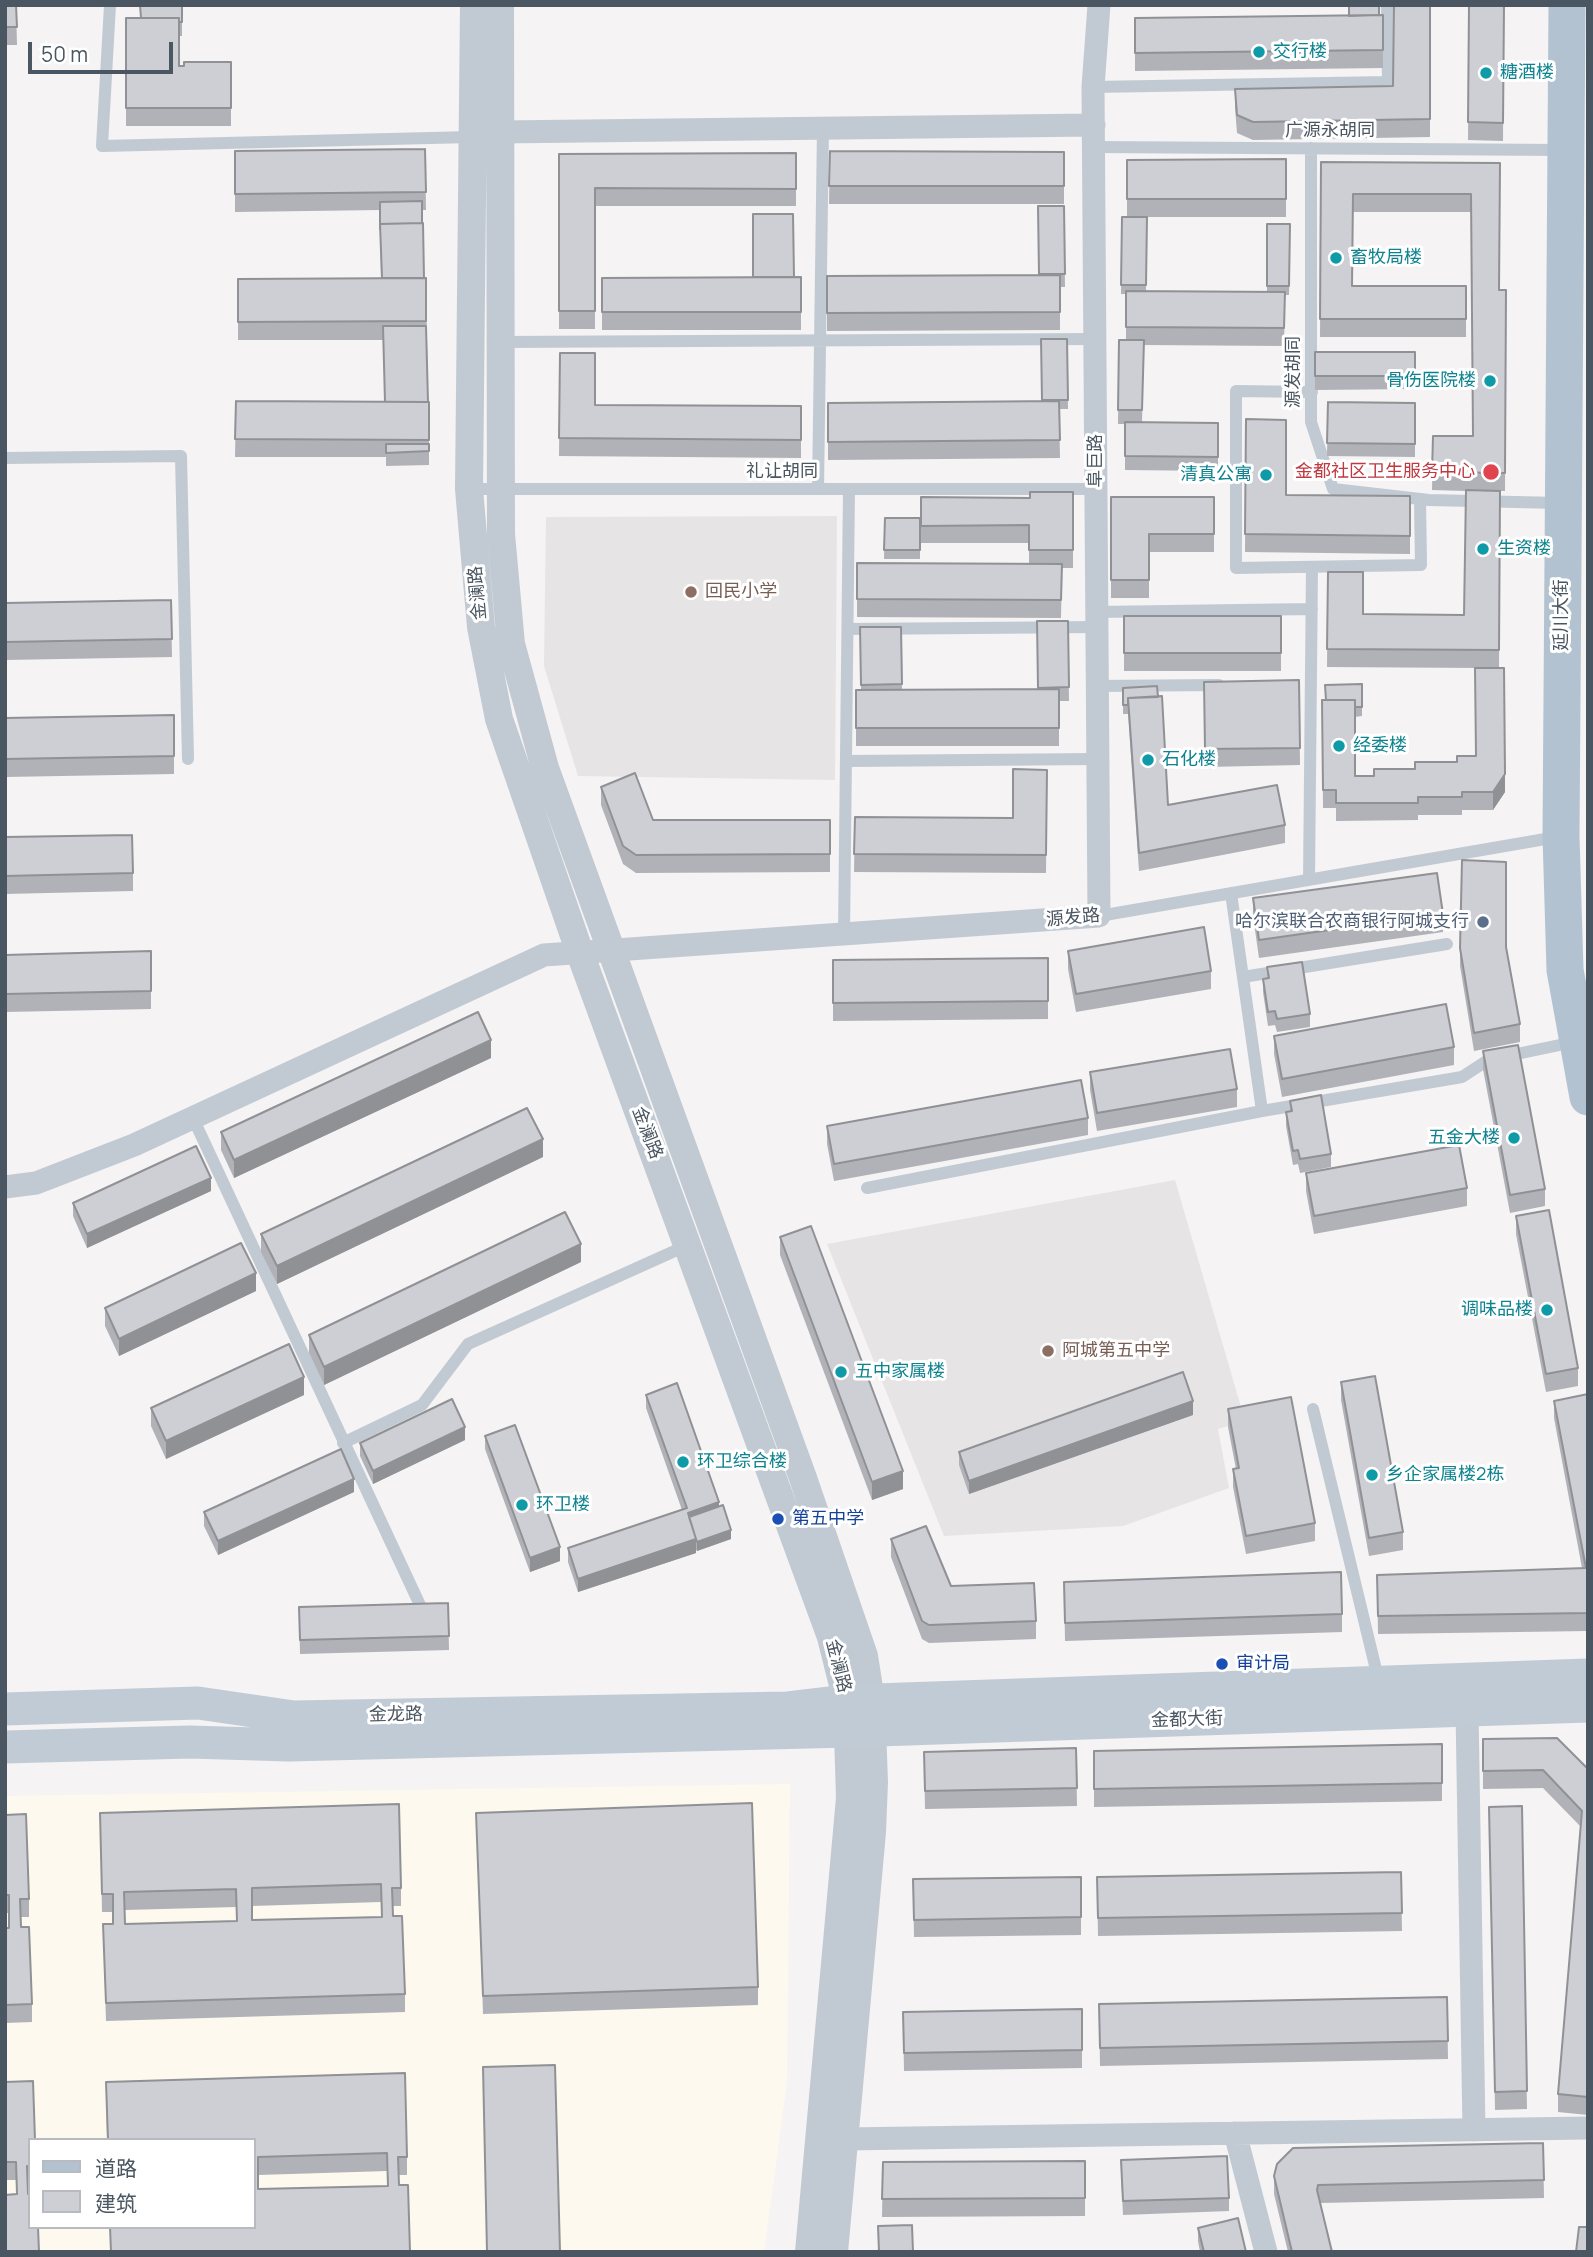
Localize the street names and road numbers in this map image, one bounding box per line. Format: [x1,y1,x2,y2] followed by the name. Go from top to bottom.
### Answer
[1285,120,1375,142] street label: 广源永胡同
[1283,336,1305,408] street label: 源发胡同
[1085,434,1107,488] street label: 阜巨路
[746,461,818,483] street label: 礼让胡同
[465,565,491,621] street label: 金澜路
[1551,579,1573,651] street label: 延川大街
[1045,905,1101,931] street label: 源发路
[627,1104,667,1162] street label: 金澜路
[821,1637,855,1695] street label: 金澜路
[369,1704,423,1726] street label: 金龙路
[1151,1708,1223,1732] street label: 金都大街

